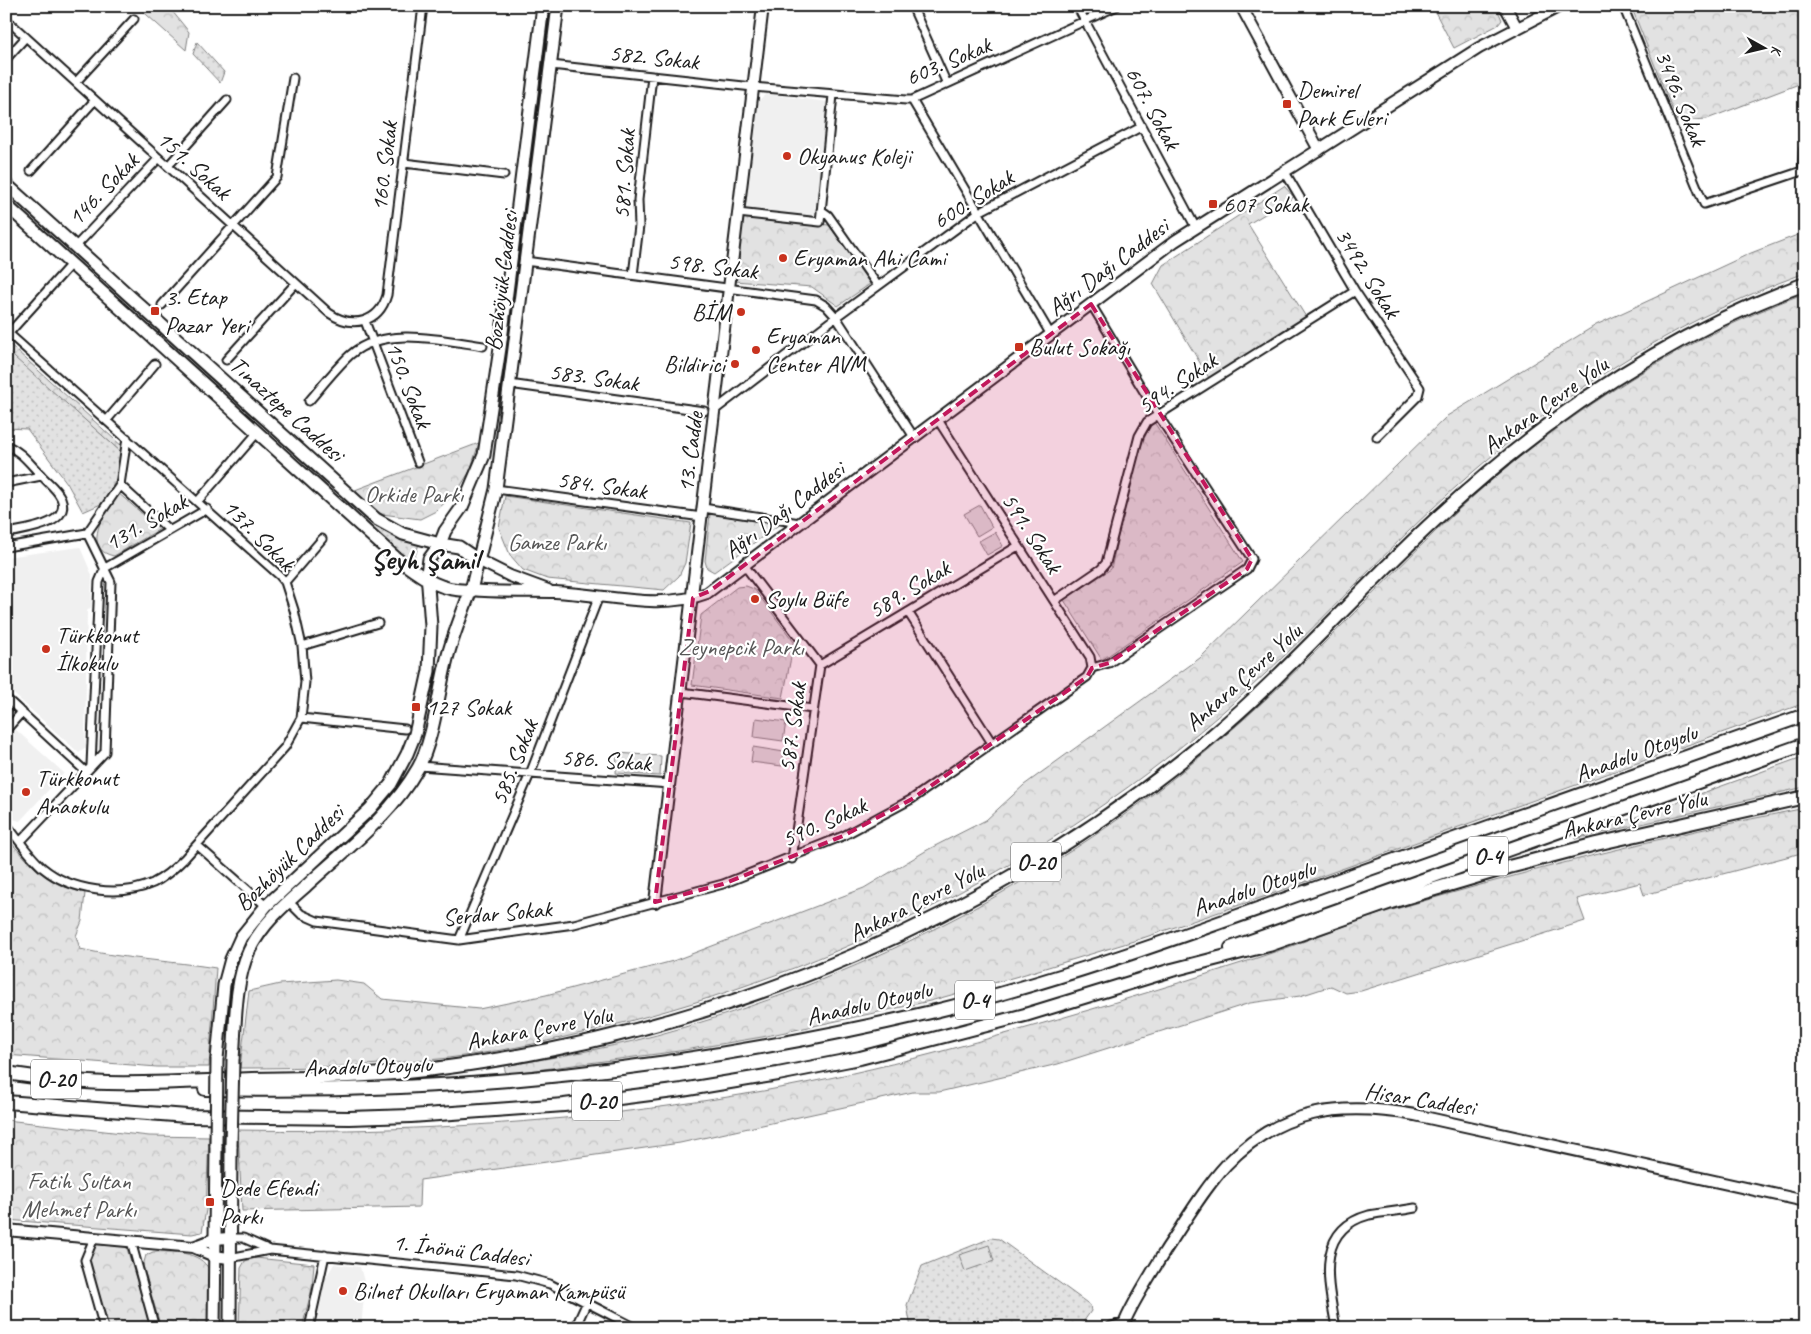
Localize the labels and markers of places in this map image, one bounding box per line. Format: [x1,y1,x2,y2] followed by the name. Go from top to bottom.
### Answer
[1297,75,1389,133] place label: Demirel Park Evleri
[1281,98,1293,110] marker: Demirel Park Evleri
[797,141,913,171] place label: Okyanus Koleji
[781,150,793,162] marker: Okyanus Koleji
[1223,189,1310,219] place label: 607 Sokak
[1207,198,1219,210] marker: 607 Sokak
[793,243,948,273] place label: Eryaman Ahi Cami
[777,252,789,264] marker: Eryaman Ahi Cami
[165,282,251,340] place label: 3. Etap Pazar Yeri
[692,297,734,327] place label: BİM
[149,305,161,317] marker: 3. Etap Pazar Yeri
[735,306,747,318] marker: BİM
[766,321,867,379] place label: Eryaman Center AVM
[1029,332,1131,362] place label: Bulut Sokağı
[1013,341,1025,353] marker: Bulut Sokağı
[750,344,762,356] marker: Eryaman Center AVM
[664,349,728,379] place label: Bildirici
[729,358,741,370] marker: Bildirici
[765,584,850,614] place label: Soylu Büfe
[749,593,761,605] marker: Soylu Büfe
[56,620,140,678] place label: Türkkonut İlkokulu
[40,643,52,655] marker: Türkkonut İlkokulu
[426,692,513,722] place label: 127 Sokak
[410,701,422,713] marker: 127 Sokak
[36,763,120,821] place label: Türkkonut Anaokulu
[20,786,32,798] marker: Türkkonut Anaokulu
[220,1173,320,1231] place label: Dede Efendi Parkı
[204,1196,216,1208] marker: Dede Efendi Parkı
[353,1276,627,1306] place label: Bilnet Okulları Eryaman Kampüsü
[337,1285,349,1297] marker: Bilnet Okulları Eryaman Kampüsü

